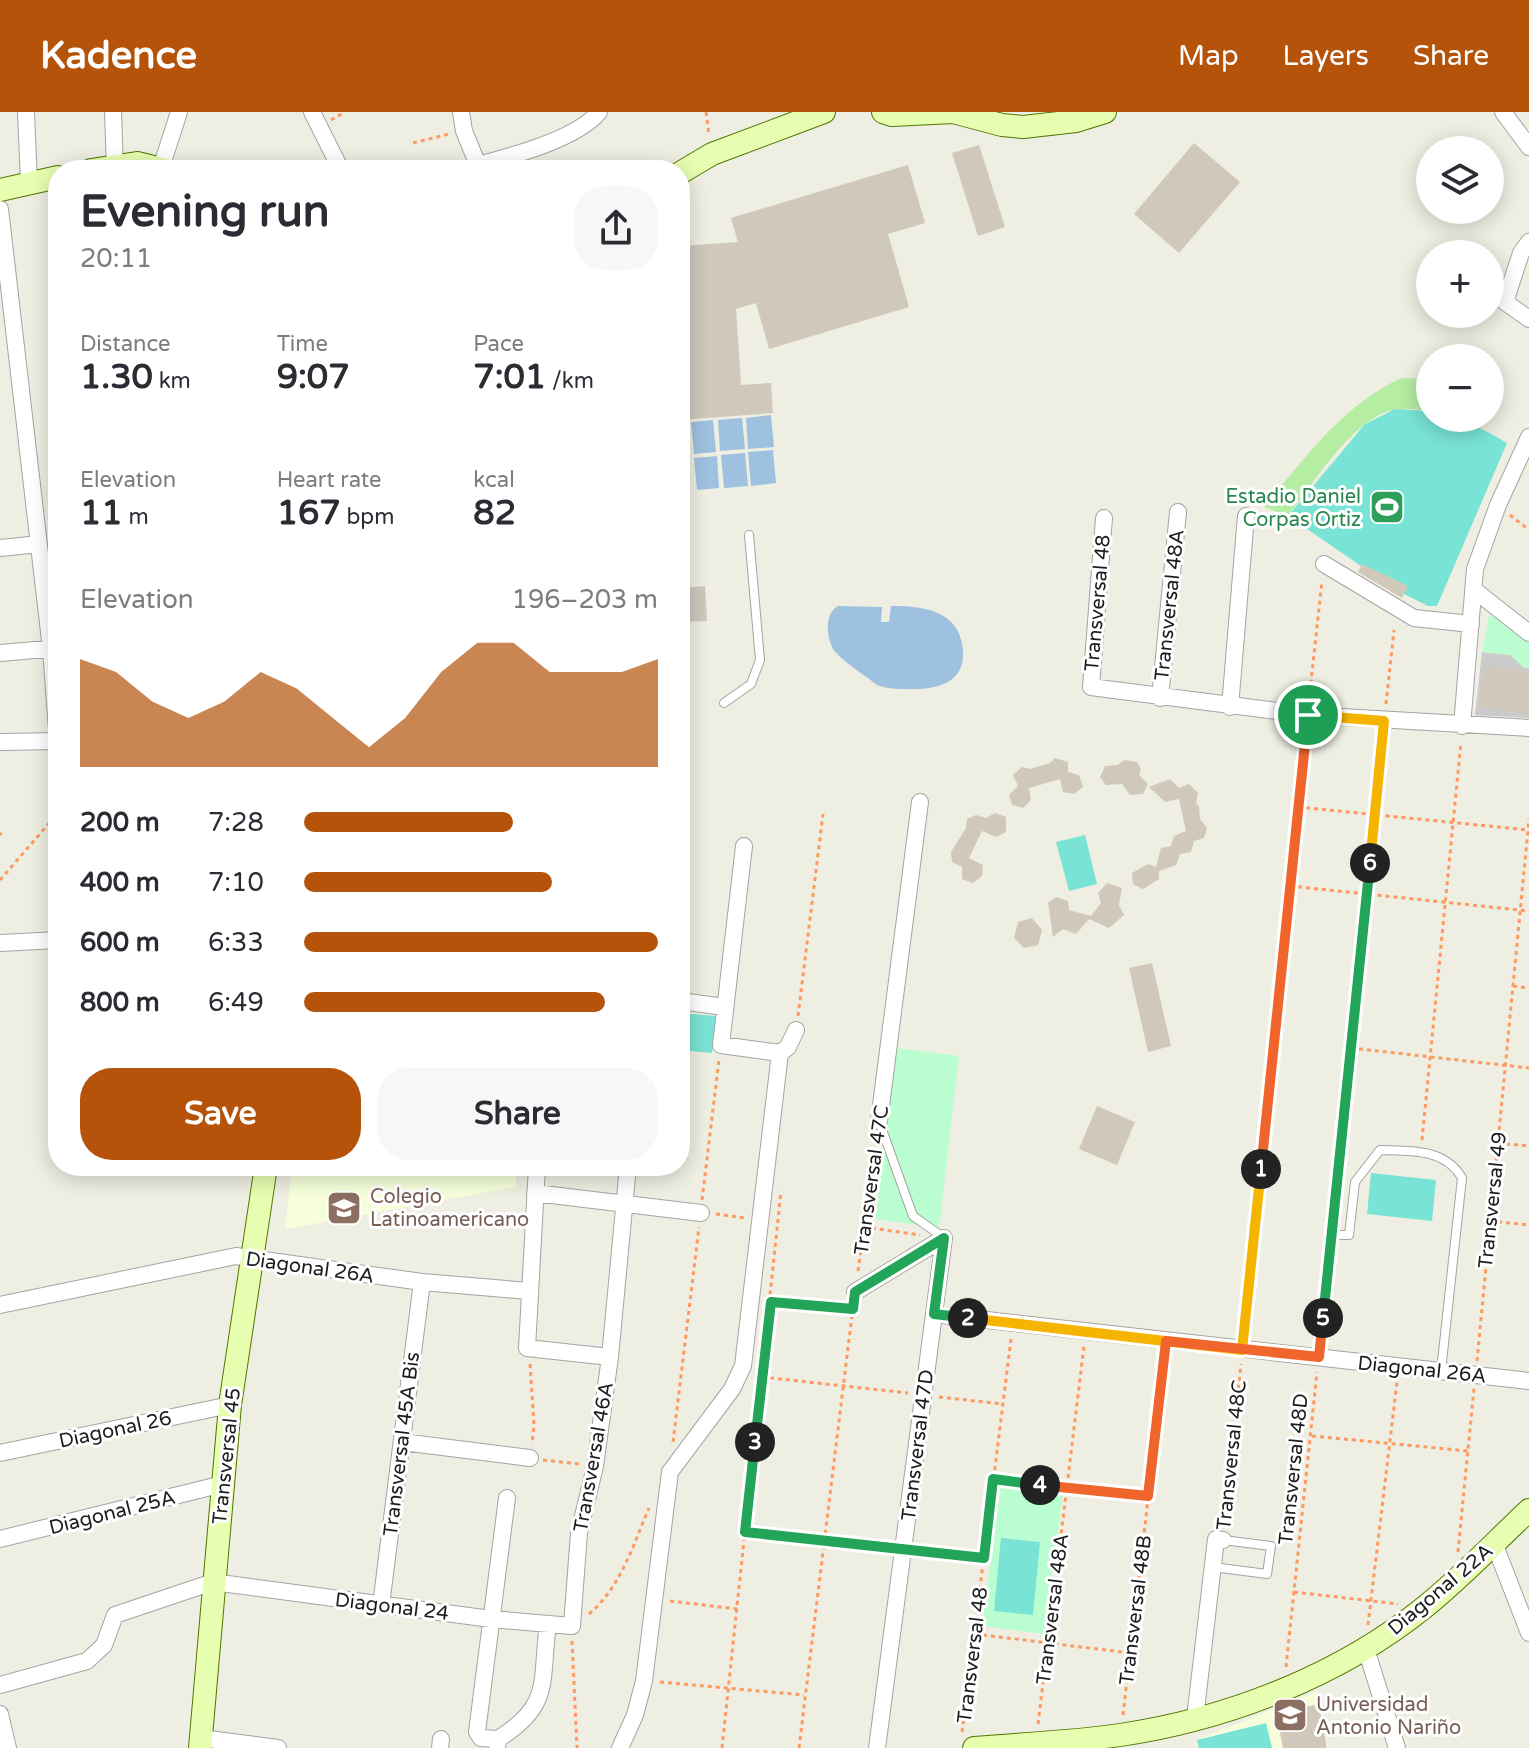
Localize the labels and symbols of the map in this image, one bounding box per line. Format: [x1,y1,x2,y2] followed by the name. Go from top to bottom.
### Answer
[1225,485,1361,532] place label: Estadio Daniel Corpas Ortiz
[1368,488,1406,526] sports icon: Estadio Daniel Corpas Ortiz
[1150,528,1190,682] street label: Transversal 48A
[1080,534,1116,672] street label: Transversal 48
[1274,681,1342,749] pin
[1350,843,1390,883] pin: 6
[850,1104,894,1257] street label: Transversal 47C
[1474,1131,1512,1270] street label: Transversal 49
[1241,1149,1281,1189] pin: 1
[370,1185,529,1232] place label: Colegio Latinoamericano
[325,1189,363,1227] school or university icon: Colegio Latinoamericano
[244,1247,376,1289] street label: Diagonal 26A
[948,1298,988,1338] pin: 2
[1303,1298,1343,1338] pin: 5
[379,1351,425,1538] street label: Transversal 45A Bis
[1356,1351,1488,1389] street label: Diagonal 26A
[897,1368,939,1522] street label: Transversal 47D
[1212,1379,1252,1531] street label: Transversal 48C
[569,1380,619,1534] street label: Transversal 46A
[208,1387,246,1526] street label: Transversal 45
[1274,1392,1314,1546] street label: Transversal 48D
[57,1406,174,1454] street label: Diagonal 26
[735,1422,775,1462] pin: 3
[1020,1465,1060,1505] pin: 4
[47,1486,178,1540] street label: Diagonal 25A
[1032,1532,1074,1686] street label: Transversal 48A
[1115,1534,1157,1687] street label: Transversal 48B
[1383,1539,1498,1641] street label: Diagonal 22A
[953,1586,993,1725] street label: Transversal 48
[334,1588,450,1626] street label: Diagonal 24
[1316,1693,1461,1740] place label: Universidad Antonio Nariño
[1271,1696,1309,1734] school or university icon: Universidad Antonio Nariño

